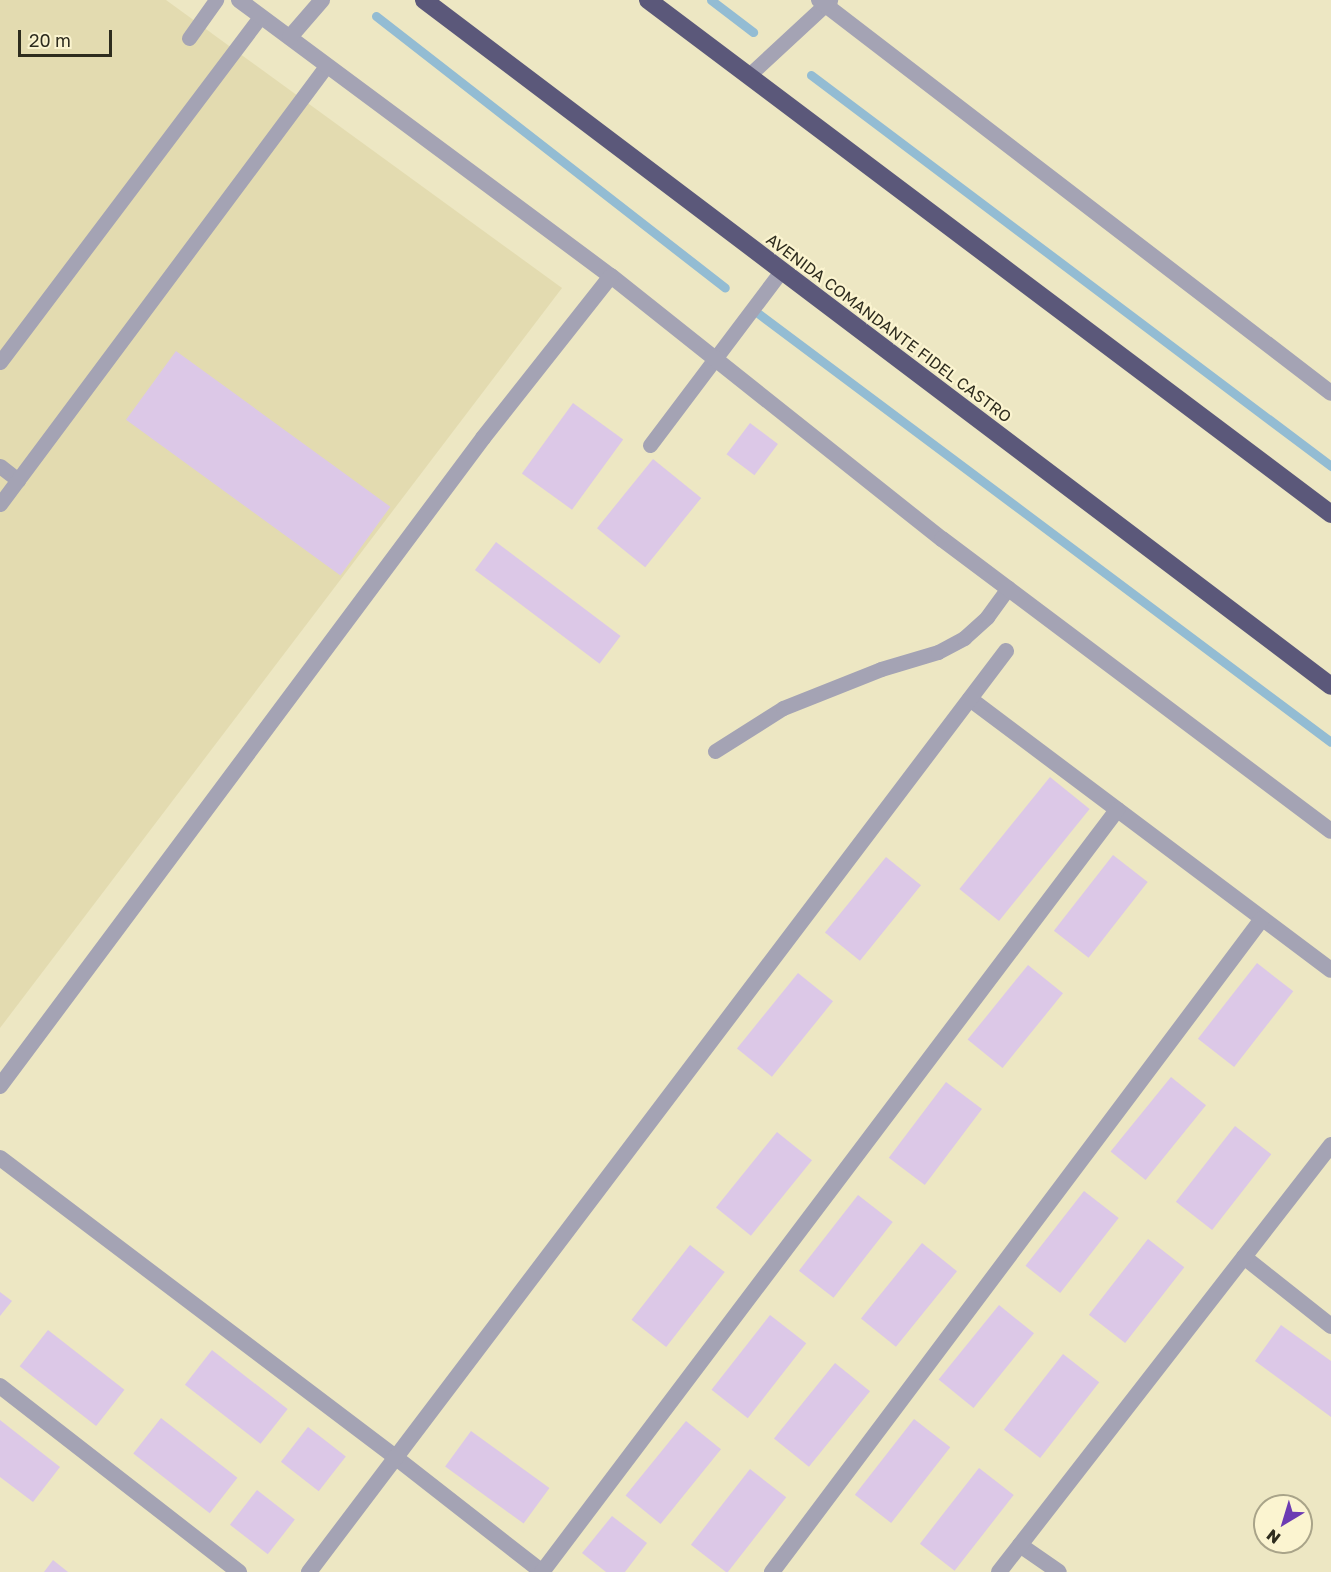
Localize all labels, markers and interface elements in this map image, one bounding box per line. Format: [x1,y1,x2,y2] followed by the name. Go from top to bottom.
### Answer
[21,18,116,56] scale bar
[29,29,71,51] text: 20 m
[763,230,1015,426] street label: AVENIDA COMANDANTE FIDEL CASTRO
[1253,1494,1313,1554] north arrow
[1262,1525,1284,1548] text: N

